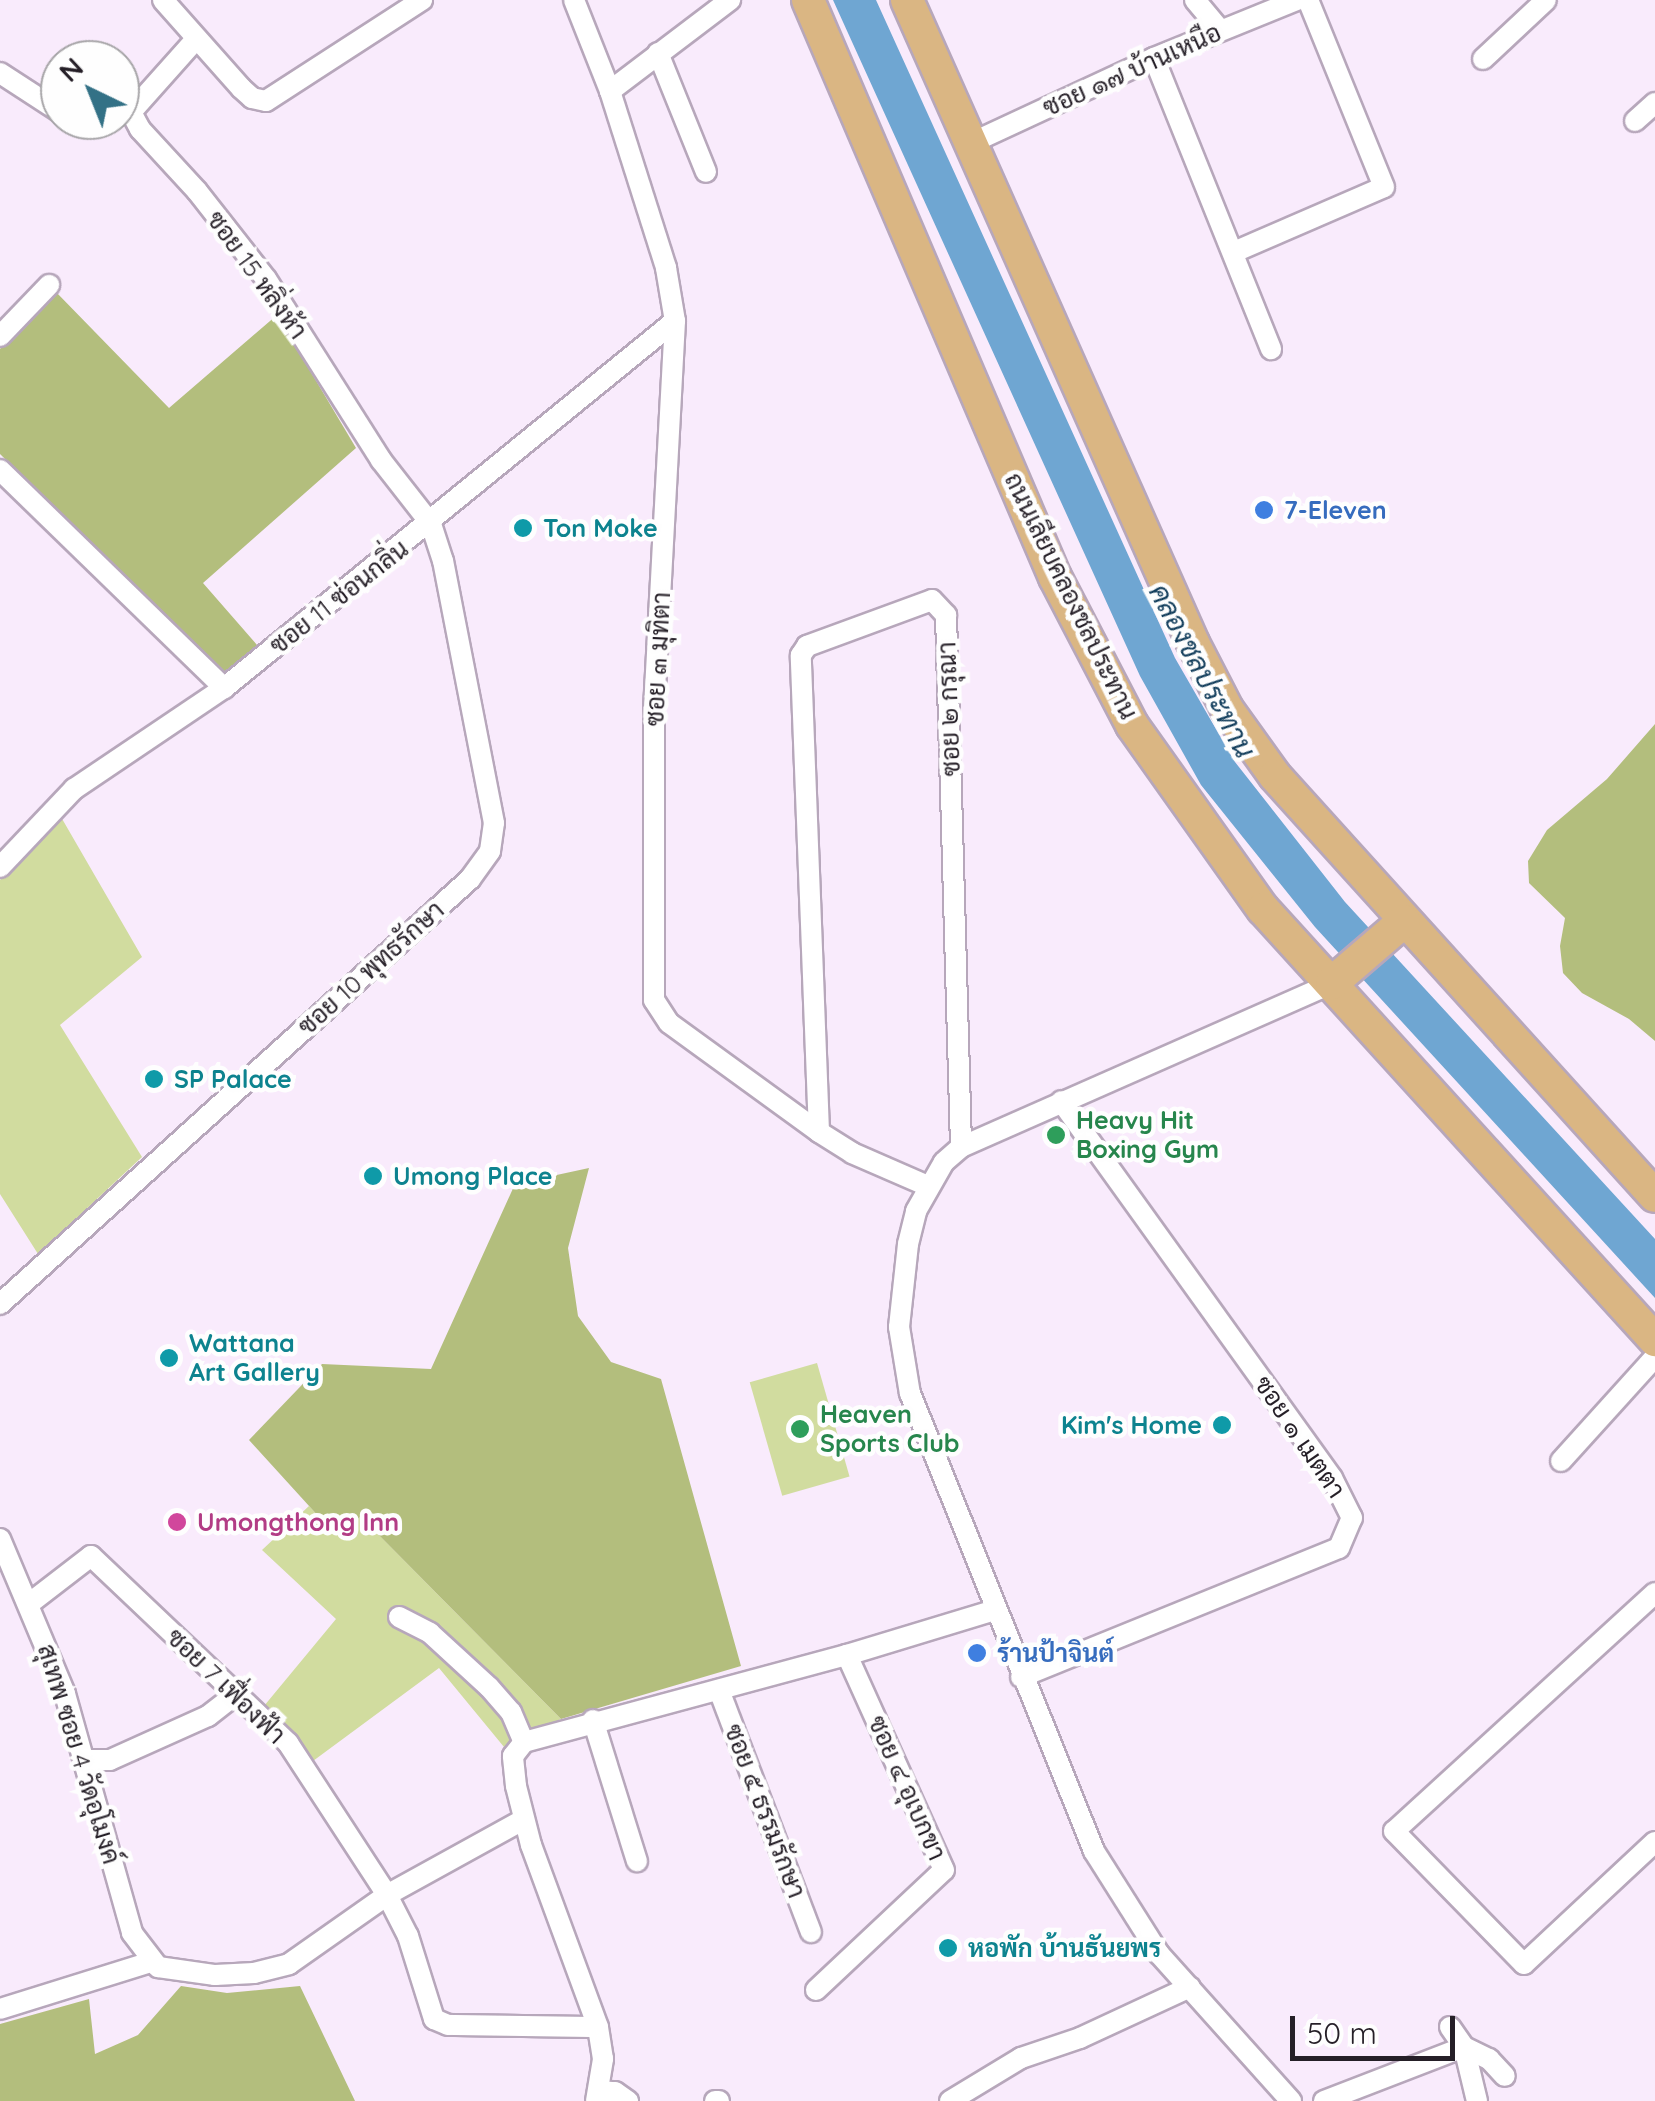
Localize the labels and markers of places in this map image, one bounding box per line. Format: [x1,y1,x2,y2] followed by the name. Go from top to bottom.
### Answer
[1284,495,1387,525] place label: 7-Eleven
[1253,499,1275,521] marker: 7-Eleven
[543,513,658,543] place label: Ton Moke
[512,517,534,539] marker: Ton Moke
[174,1064,292,1094] place label: SP Palace
[143,1068,165,1090] marker: SP Palace
[1076,1106,1219,1165] place label: Heavy Hit Boxing Gym
[1045,1124,1067,1146] marker: Heavy Hit Boxing Gym
[393,1161,552,1191] place label: Umong Place
[362,1165,384,1187] marker: Umong Place
[189,1329,320,1388] place label: Wattana Art Gallery
[158,1347,180,1369] marker: Wattana Art Gallery
[820,1400,960,1459] place label: Heaven Sports Club
[1061,1410,1202,1440] place label: Kim's Home
[1211,1414,1233,1436] marker: Kim's Home
[789,1418,811,1440] marker: Heaven Sports Club
[197,1507,399,1537] place label: Umongthong Inn
[166,1511,188,1533] marker: Umongthong Inn
[997,1638,1114,1668] place label: ร้านป้าจินต์
[966,1642,988,1664] marker: ร้านป้าจินต์
[968,1933,1161,1963] place label: หอพัก บ้านธันยพร
[937,1937,959,1959] marker: หอพัก บ้านธันยพร

